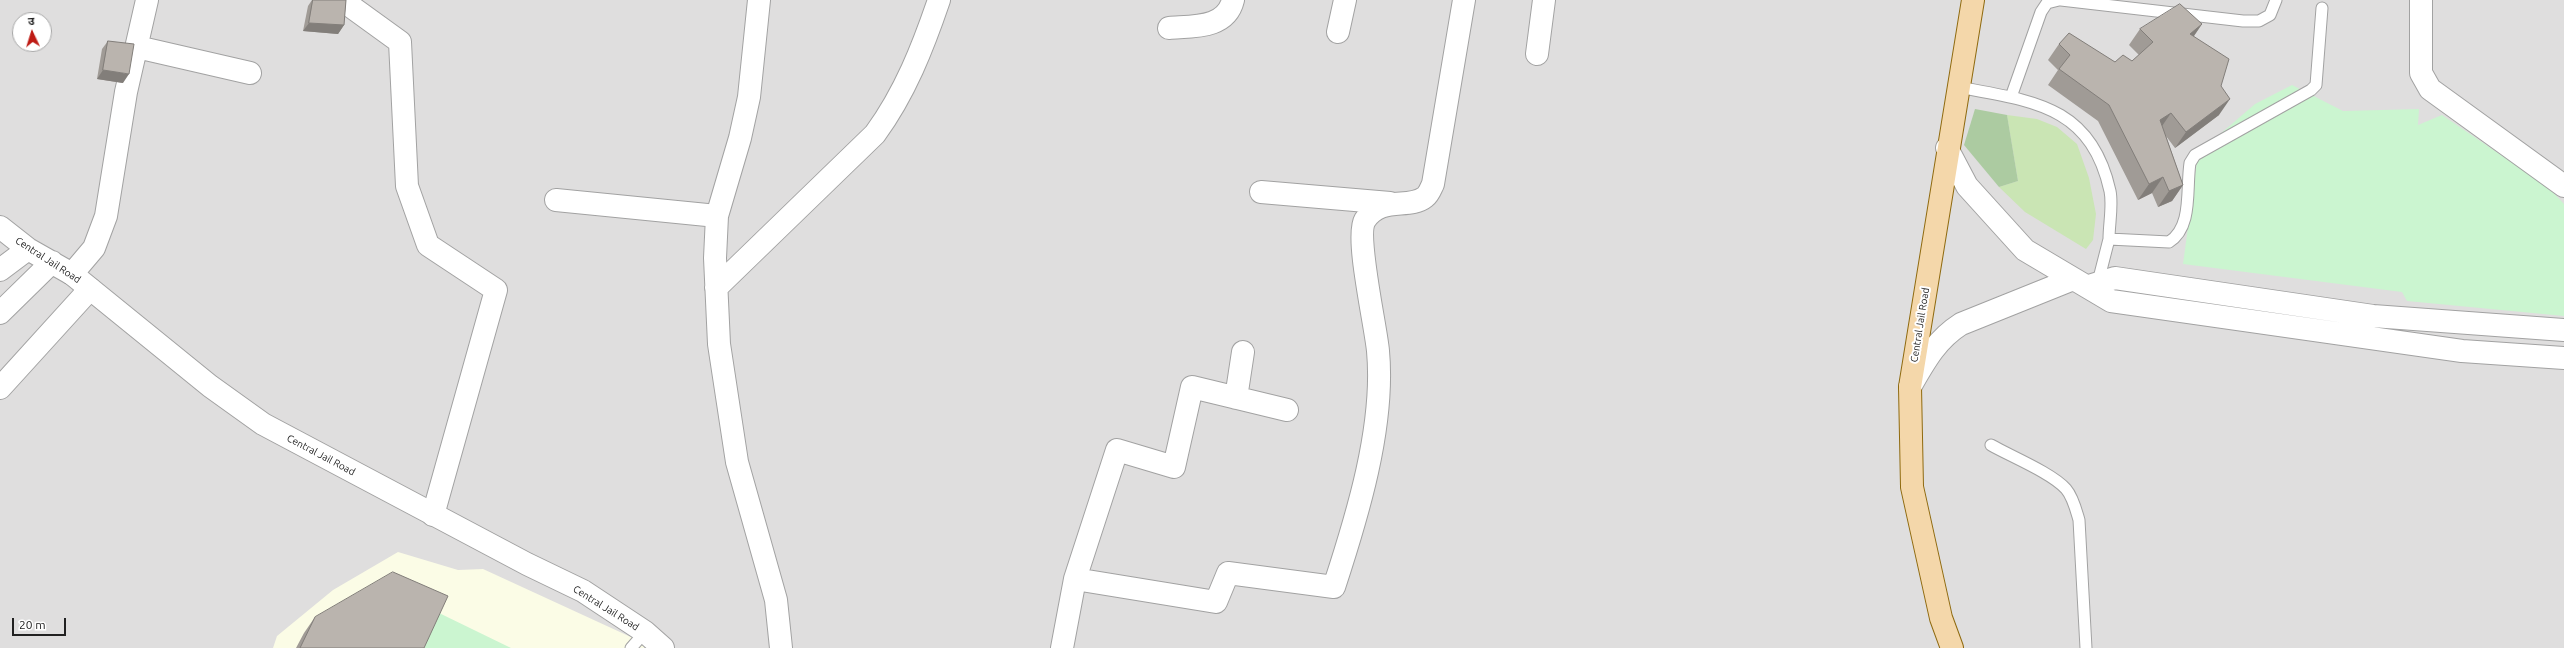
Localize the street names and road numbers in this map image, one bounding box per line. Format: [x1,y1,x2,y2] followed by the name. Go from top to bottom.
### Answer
[13,234,83,286] street label: Central Jail Road
[1908,287,1932,363] street label: Central Jail Road
[285,432,357,478] street label: Central Jail Road
[571,583,641,633] street label: Central Jail Road

